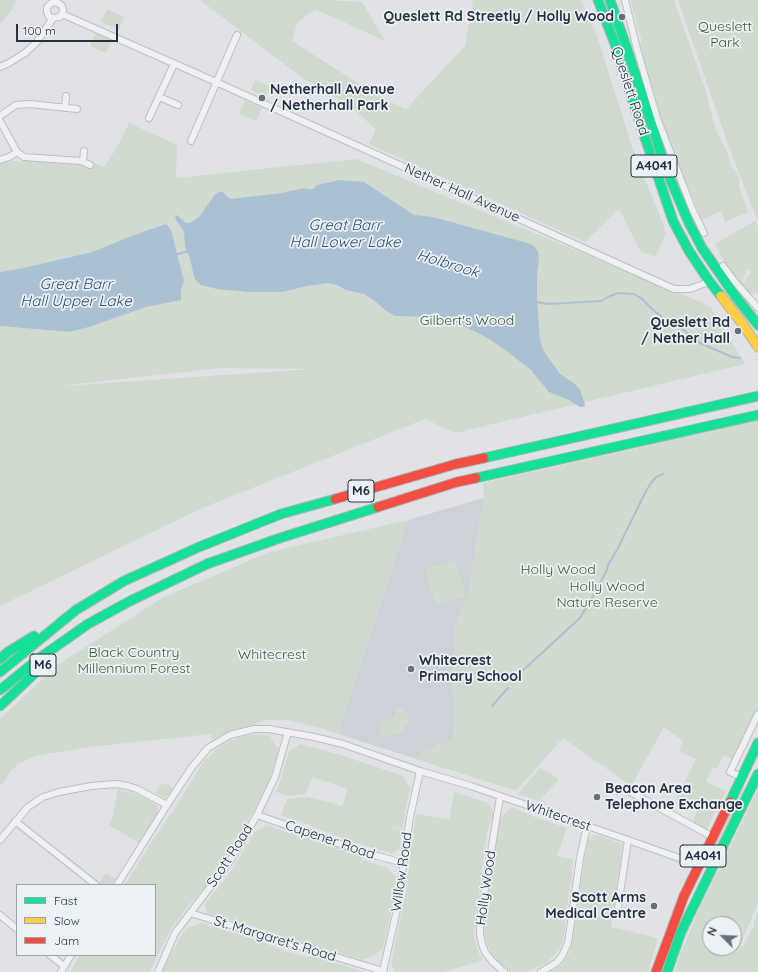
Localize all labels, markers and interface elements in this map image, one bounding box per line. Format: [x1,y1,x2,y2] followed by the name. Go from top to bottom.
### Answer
[383,9,614,25] place label: Queslett Rd Streetly / Holly Wood
[617,12,627,22] marker: Queslett Rd Streetly / Holly Wood
[18,16,120,42] scale bar
[698,19,752,52] park label: Queslett Park
[23,23,56,38] text: 100 m
[608,44,652,138] street label: Queslett Road
[270,82,395,114] place label: Netherhall Avenue / Netherhall Park
[257,93,267,103] marker: Netherhall Avenue / Netherhall Park
[631,155,677,177] road number: A4041
[402,160,522,226] street label: Nether Hall Avenue
[290,216,400,251] water label: Great Barr Hall Lower Lake
[415,246,481,282] water label: Holbrook
[20,275,132,310] water label: Great Barr Hall Upper Lake
[420,313,514,329] park label: Gilbert's Wood
[641,315,730,348] place label: Queslett Rd / Nether Hall
[733,326,743,336] marker: Queslett Rd / Nether Hall
[348,480,374,502] road number: M6
[520,562,596,578] park label: Holly Wood
[556,579,658,612] park label: Holly Wood Nature Reserve
[78,645,190,678] park label: Black Country Millennium Forest
[238,647,306,663] park label: Whitecrest
[419,653,522,686] place label: Whitecrest Primary School
[30,654,56,676] road number: M6
[406,664,416,674] marker: Whitecrest Primary School
[605,781,743,814] place label: Beacon Area Telephone Exchange
[592,792,602,802] marker: Beacon Area Telephone Exchange
[523,797,593,835] street label: Whitecrest
[283,817,377,863] street label: Capener Road
[203,821,257,891] street label: Scott Road
[388,831,416,913] street label: Willow Road
[680,845,726,867] road number: A4041
[472,850,500,926] street label: Holly Wood
[16,884,156,956] legend
[545,890,646,922] place label: Scott Arms Medical Centre
[54,893,78,908] text: Fast
[649,901,659,911] marker: Scott Arms Medical Centre
[212,912,338,966] street label: St. Margaret's Road
[54,913,80,928] text: Slow
[702,916,742,956] north arrow
[704,925,720,938] text: N
[54,933,79,948] text: Jam

